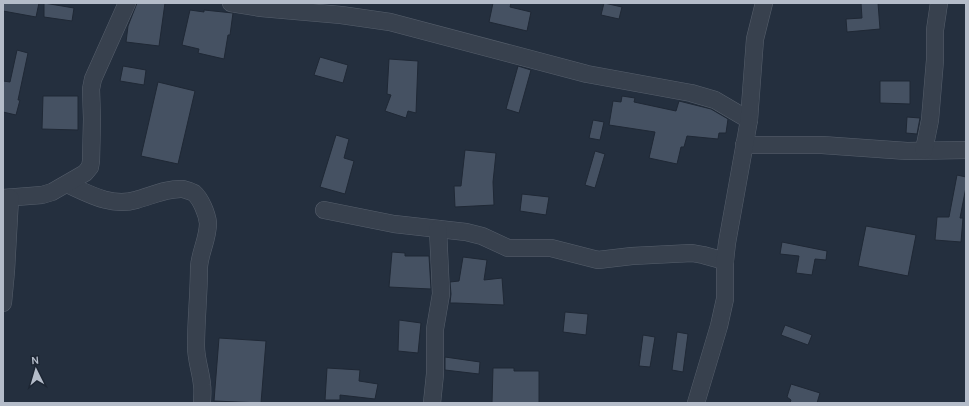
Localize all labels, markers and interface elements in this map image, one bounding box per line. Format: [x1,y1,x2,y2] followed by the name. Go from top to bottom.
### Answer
[16,350,56,390] north arrow
[31,354,40,367] text: N

